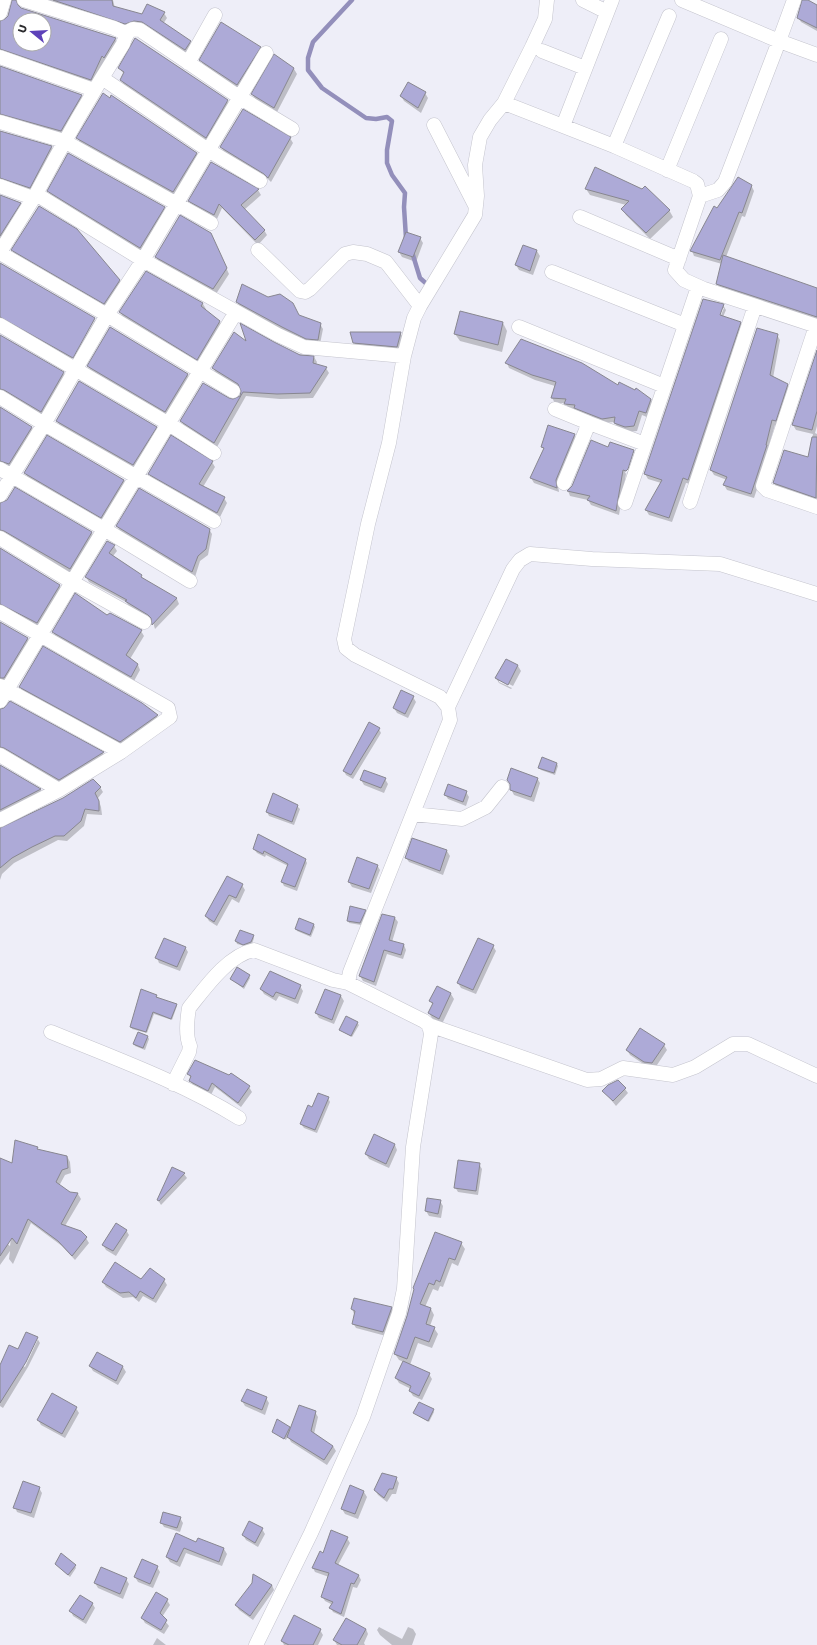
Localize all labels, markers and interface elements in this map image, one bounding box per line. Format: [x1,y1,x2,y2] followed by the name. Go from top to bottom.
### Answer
[12,12,52,52] north arrow
[14,23,31,35] text: U

